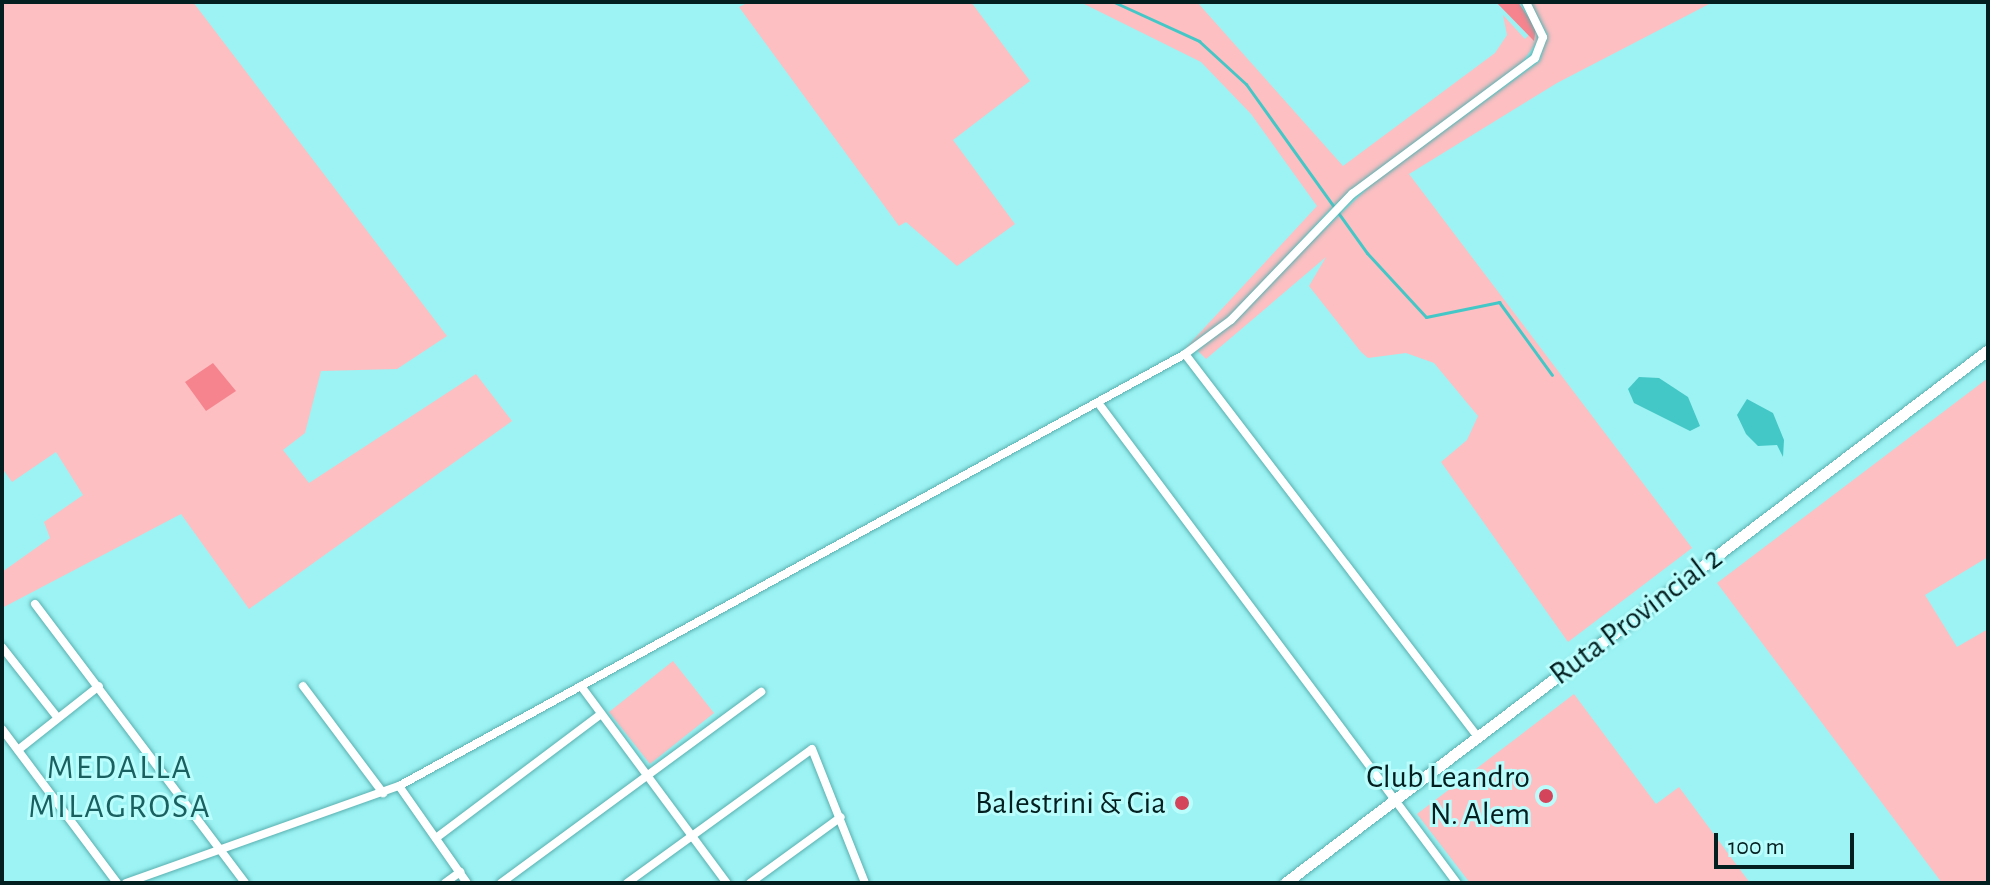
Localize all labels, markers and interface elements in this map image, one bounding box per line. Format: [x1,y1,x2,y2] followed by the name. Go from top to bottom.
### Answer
[1542,539,1730,693] street label: Ruta Provincial 2
[28,748,212,828] district label: MEDALLA MILAGROSA
[1366,759,1530,834] place label: Club Leandro N. Alem
[975,784,1166,822] place label: Balestrini & Cia
[1537,787,1555,805] marker: Club Leandro N. Alem
[1173,794,1191,812] marker: Balestrini & Cia
[1718,817,1858,867] scale bar
[1728,835,1785,859] text: 100 m

